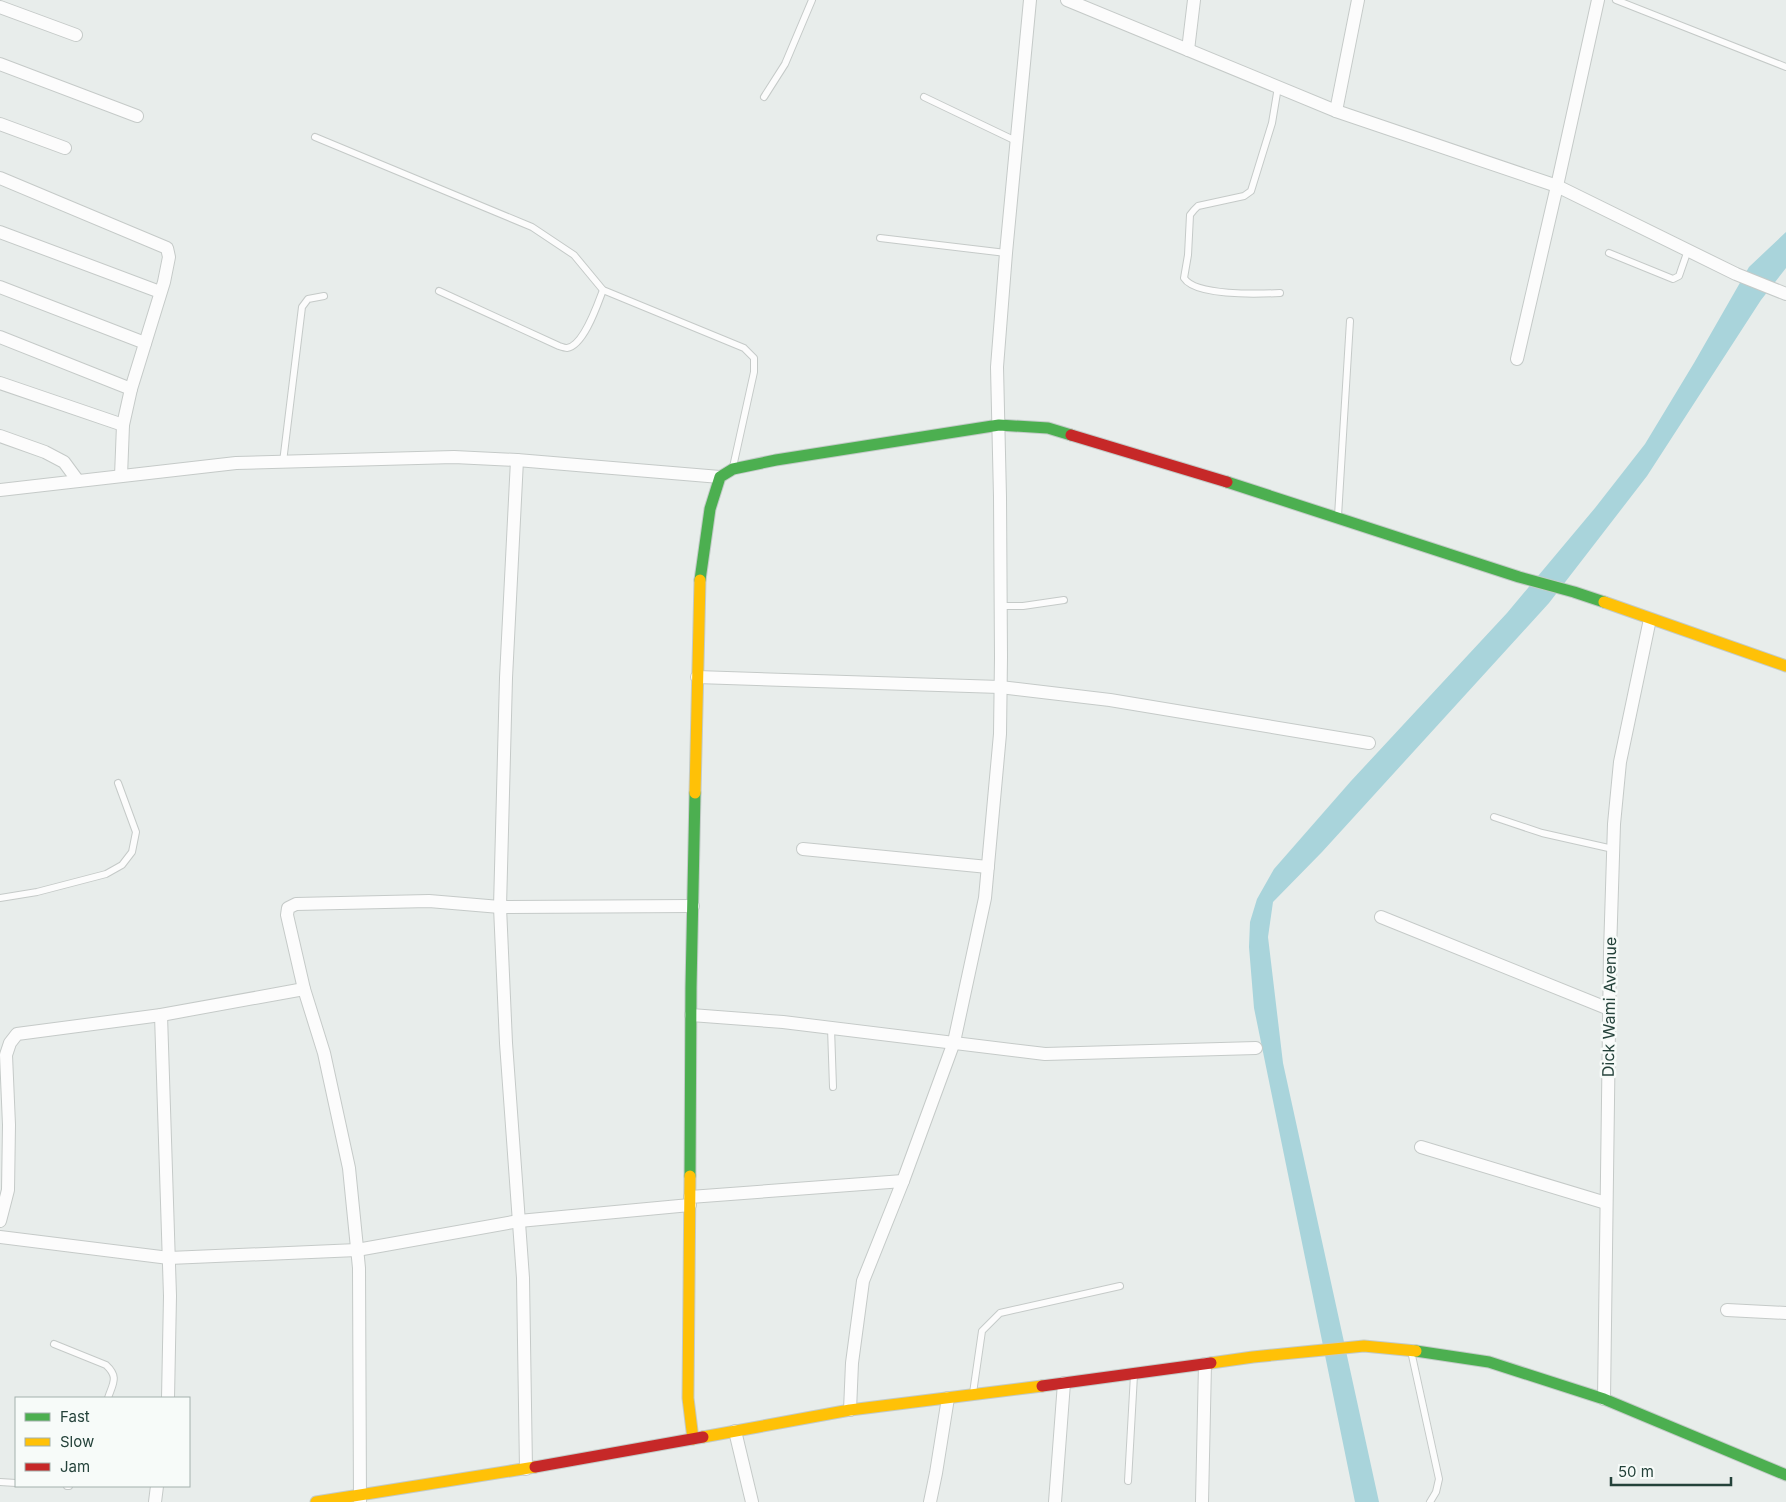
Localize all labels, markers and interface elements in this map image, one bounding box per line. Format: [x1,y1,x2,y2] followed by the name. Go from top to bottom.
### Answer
[1598,937,1620,1077] street label: Dick Wami Avenue
[15,1397,190,1487] legend
[60,1407,90,1426] text: Fast
[60,1432,94,1451] text: Slow
[1611,1454,1731,1486] scale bar
[60,1457,90,1476] text: Jam
[1618,1462,1654,1481] text: 50 m

